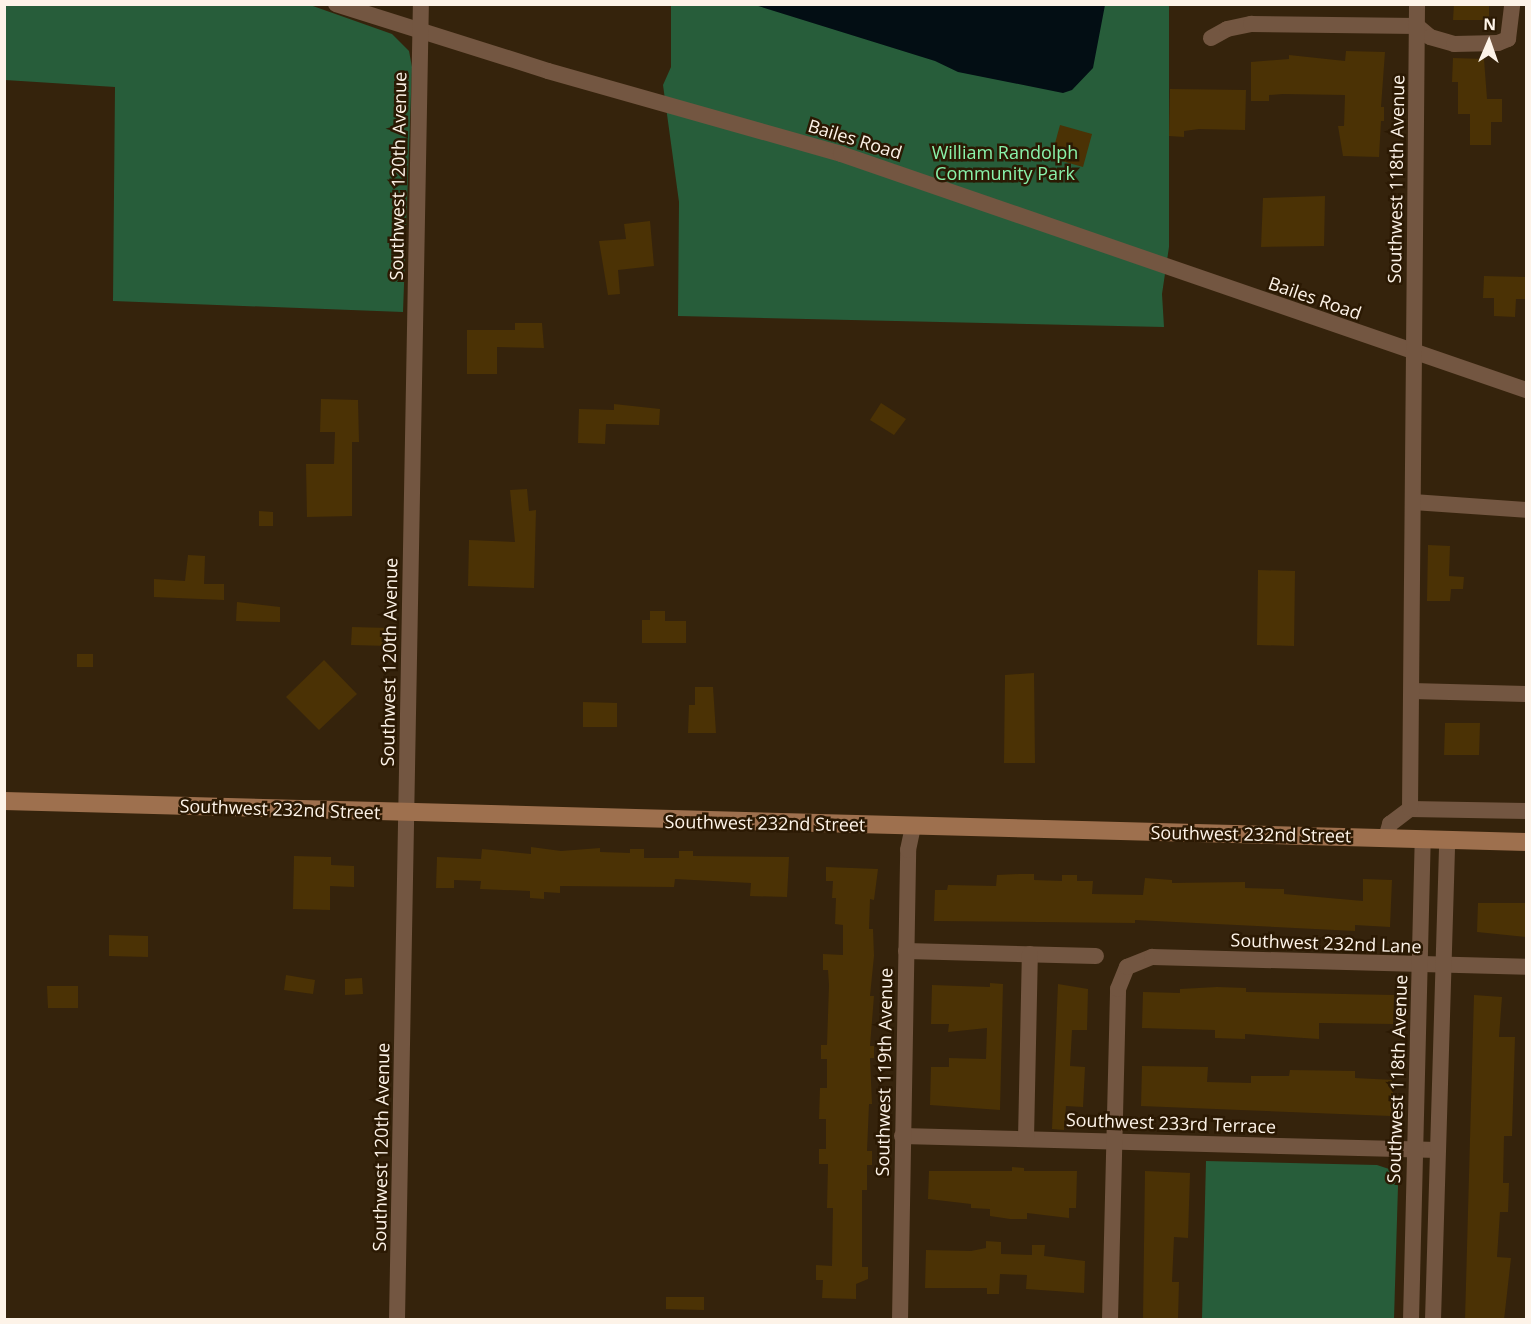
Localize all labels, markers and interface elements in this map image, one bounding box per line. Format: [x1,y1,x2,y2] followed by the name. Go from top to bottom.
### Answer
[1459,12,1519,72] north arrow
[1483,13,1497,35] text: N
[385,72,411,280] street label: Southwest 120th Avenue
[1383,75,1409,283] street label: Southwest 118th Avenue
[805,114,905,164] street label: Bailes Road
[932,142,1078,184] park label: William Randolph Community Park
[1266,272,1364,324] street label: Bailes Road
[376,558,402,766] street label: Southwest 120th Avenue
[179,795,381,823] street label: Southwest 232nd Street
[664,810,866,836] street label: Southwest 232nd Street
[1150,821,1352,847] street label: Southwest 232nd Street
[1230,929,1422,957] street label: Southwest 232nd Lane
[871,968,897,1176] street label: Southwest 119th Avenue
[1383,974,1411,1184] street label: Southwest 118th Avenue
[368,1043,394,1251] street label: Southwest 120th Avenue
[1066,1109,1276,1137] street label: Southwest 233rd Terrace

